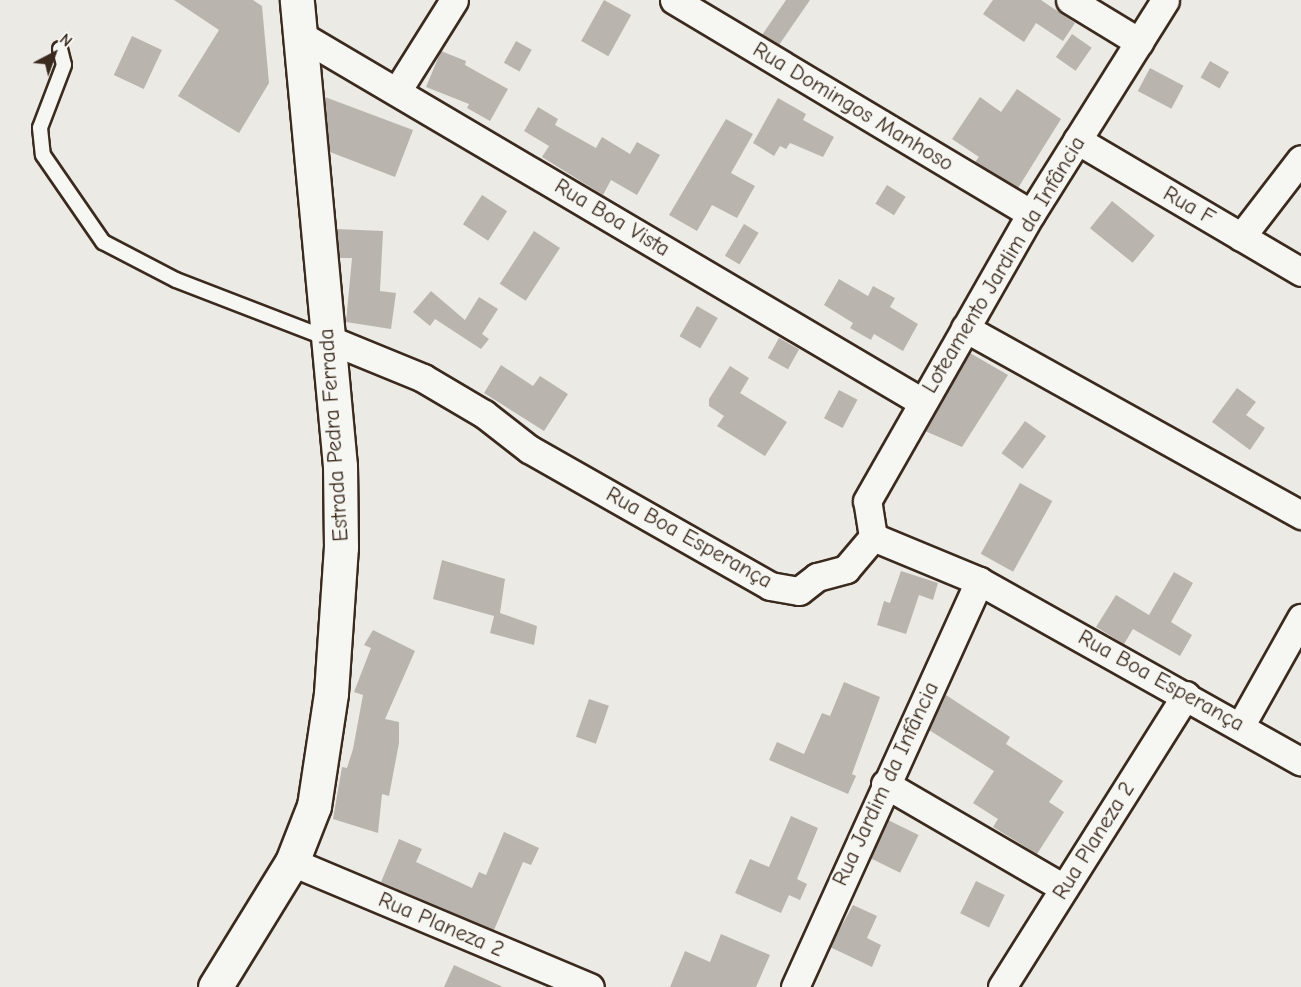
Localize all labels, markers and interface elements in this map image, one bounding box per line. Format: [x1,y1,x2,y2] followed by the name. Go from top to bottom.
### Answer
[24,24,84,84] north arrow
[56,30,76,51] text: N
[748,37,958,177] street label: Rua Domingos Manhoso
[917,132,1091,398] street label: Loteamento Jardim da Infância
[549,173,675,263] street label: Rua Boa Vista
[1158,181,1220,231] street label: Rua F
[313,327,355,543] street label: Estrada Pedra Ferrada
[601,481,777,595] street label: Rua Boa Esperança
[1073,624,1249,738] street label: Rua Boa Esperança
[827,678,945,890] street label: Rua Jardim da Infância
[1047,777,1141,905] street label: Rua Planeza 2
[374,887,508,963] street label: Rua Planeza 2

